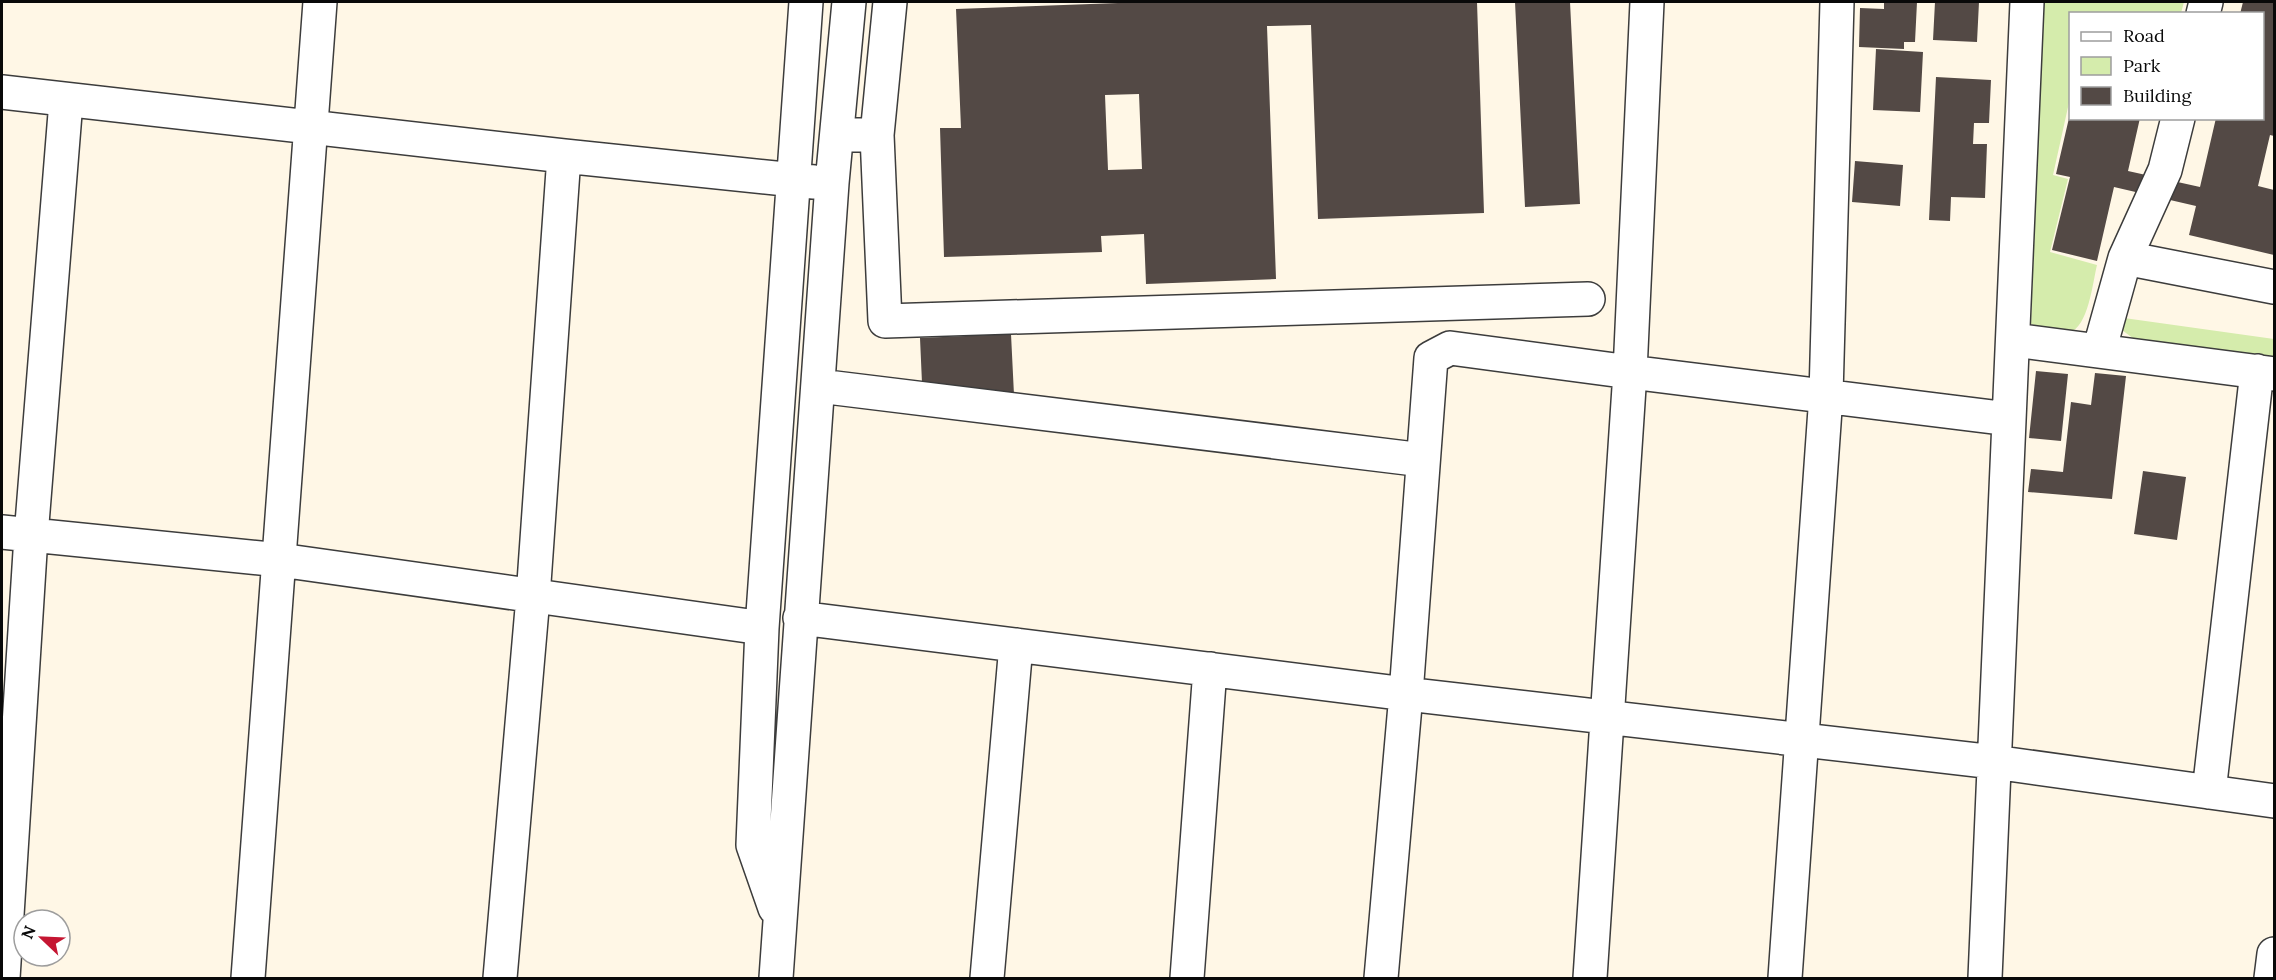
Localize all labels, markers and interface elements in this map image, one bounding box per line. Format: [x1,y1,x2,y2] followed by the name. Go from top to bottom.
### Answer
[2069,12,2264,120] legend
[2123,24,2165,47] text: Road
[2123,54,2161,77] text: Park
[2123,84,2193,107] text: Building
[12,908,72,968] north arrow
[17,923,40,942] text: N

